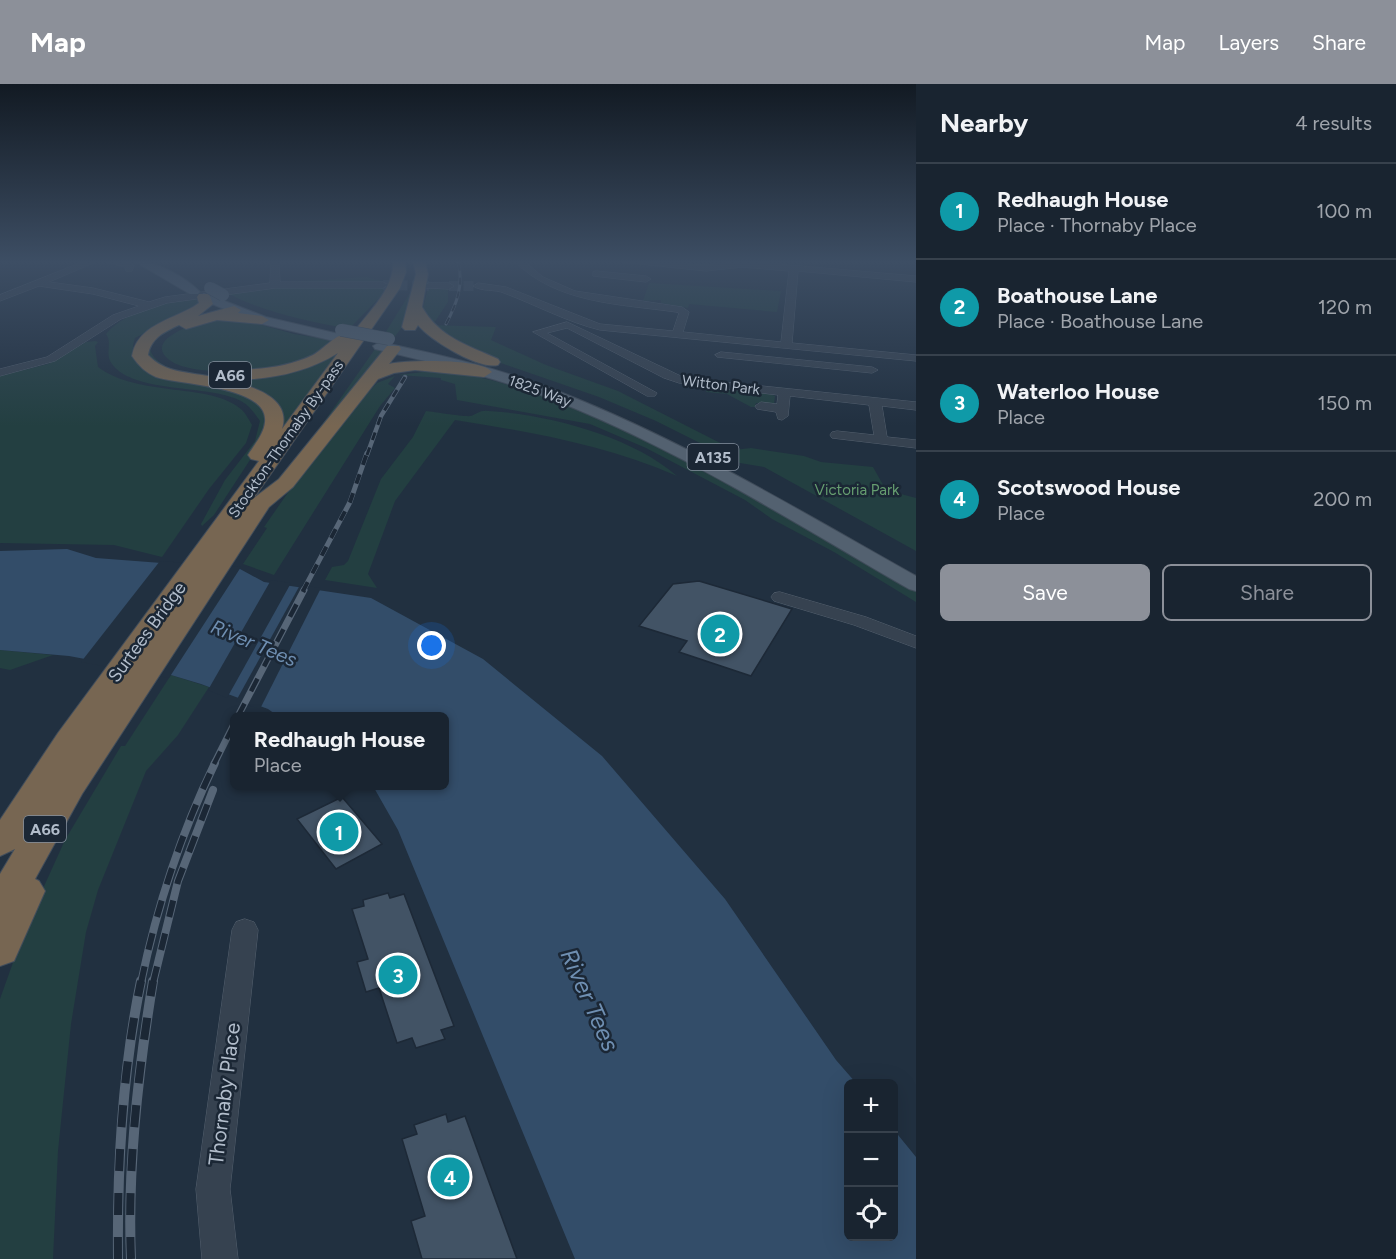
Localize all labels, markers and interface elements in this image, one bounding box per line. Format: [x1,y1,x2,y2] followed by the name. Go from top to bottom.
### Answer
[30,25,86,59] text: Map
[1145,30,1185,55] text: Map
[1218,30,1279,55] text: Layers
[1312,30,1366,55] text: Share
[940,107,1028,139] text: Nearby
[1295,111,1372,135] text: 4 results
[997,186,1168,213] text: Redhaugh House
[955,199,964,223] text: 1
[1316,199,1372,223] text: 100 m
[997,213,1197,237] text: Place · Thornaby Place
[997,282,1158,309] text: Boathouse Lane
[954,295,965,319] text: 2
[1318,295,1372,319] text: 120 m
[997,309,1203,333] text: Place · Boathouse Lane
[225,357,347,521] street label: Stockton-Thornaby By-pass
[209,362,251,388] road number: A66
[506,371,574,411] street label: 1825 Way
[681,371,762,399] street label: Witton Park
[997,378,1159,405] text: Waterloo House
[954,391,965,415] text: 3
[1317,391,1372,415] text: 150 m
[997,405,1045,429] text: Place
[688,444,738,470] road number: A135
[997,474,1180,501] text: Scotswood House
[815,481,900,499] park label: Victoria Park
[953,487,966,511] text: 4
[1313,487,1372,511] text: 200 m
[997,501,1045,525] text: Place
[940,564,1150,621] button: Save
[1162,564,1372,621] button: Share
[103,577,191,686] street label: Surtees Bridge
[700,612,740,656] pin: 2
[207,614,301,672] water label: River Tees
[417,631,446,660] your location
[230,712,449,790] popup
[254,726,425,753] text: Redhaugh House
[254,753,302,777] text: Place
[320,810,358,855] pin: 1
[24,816,66,842] road number: A66
[555,944,625,1056] water label: River Tees
[378,952,418,998] pin: 3
[203,1021,245,1167] street label: Thornaby Place
[844,1079,898,1241] map controls
[844,1079,898,1133] button: +
[844,1133,898,1187] button: −
[430,1154,470,1200] pin: 4
[844,1187,898,1241] button: locate

